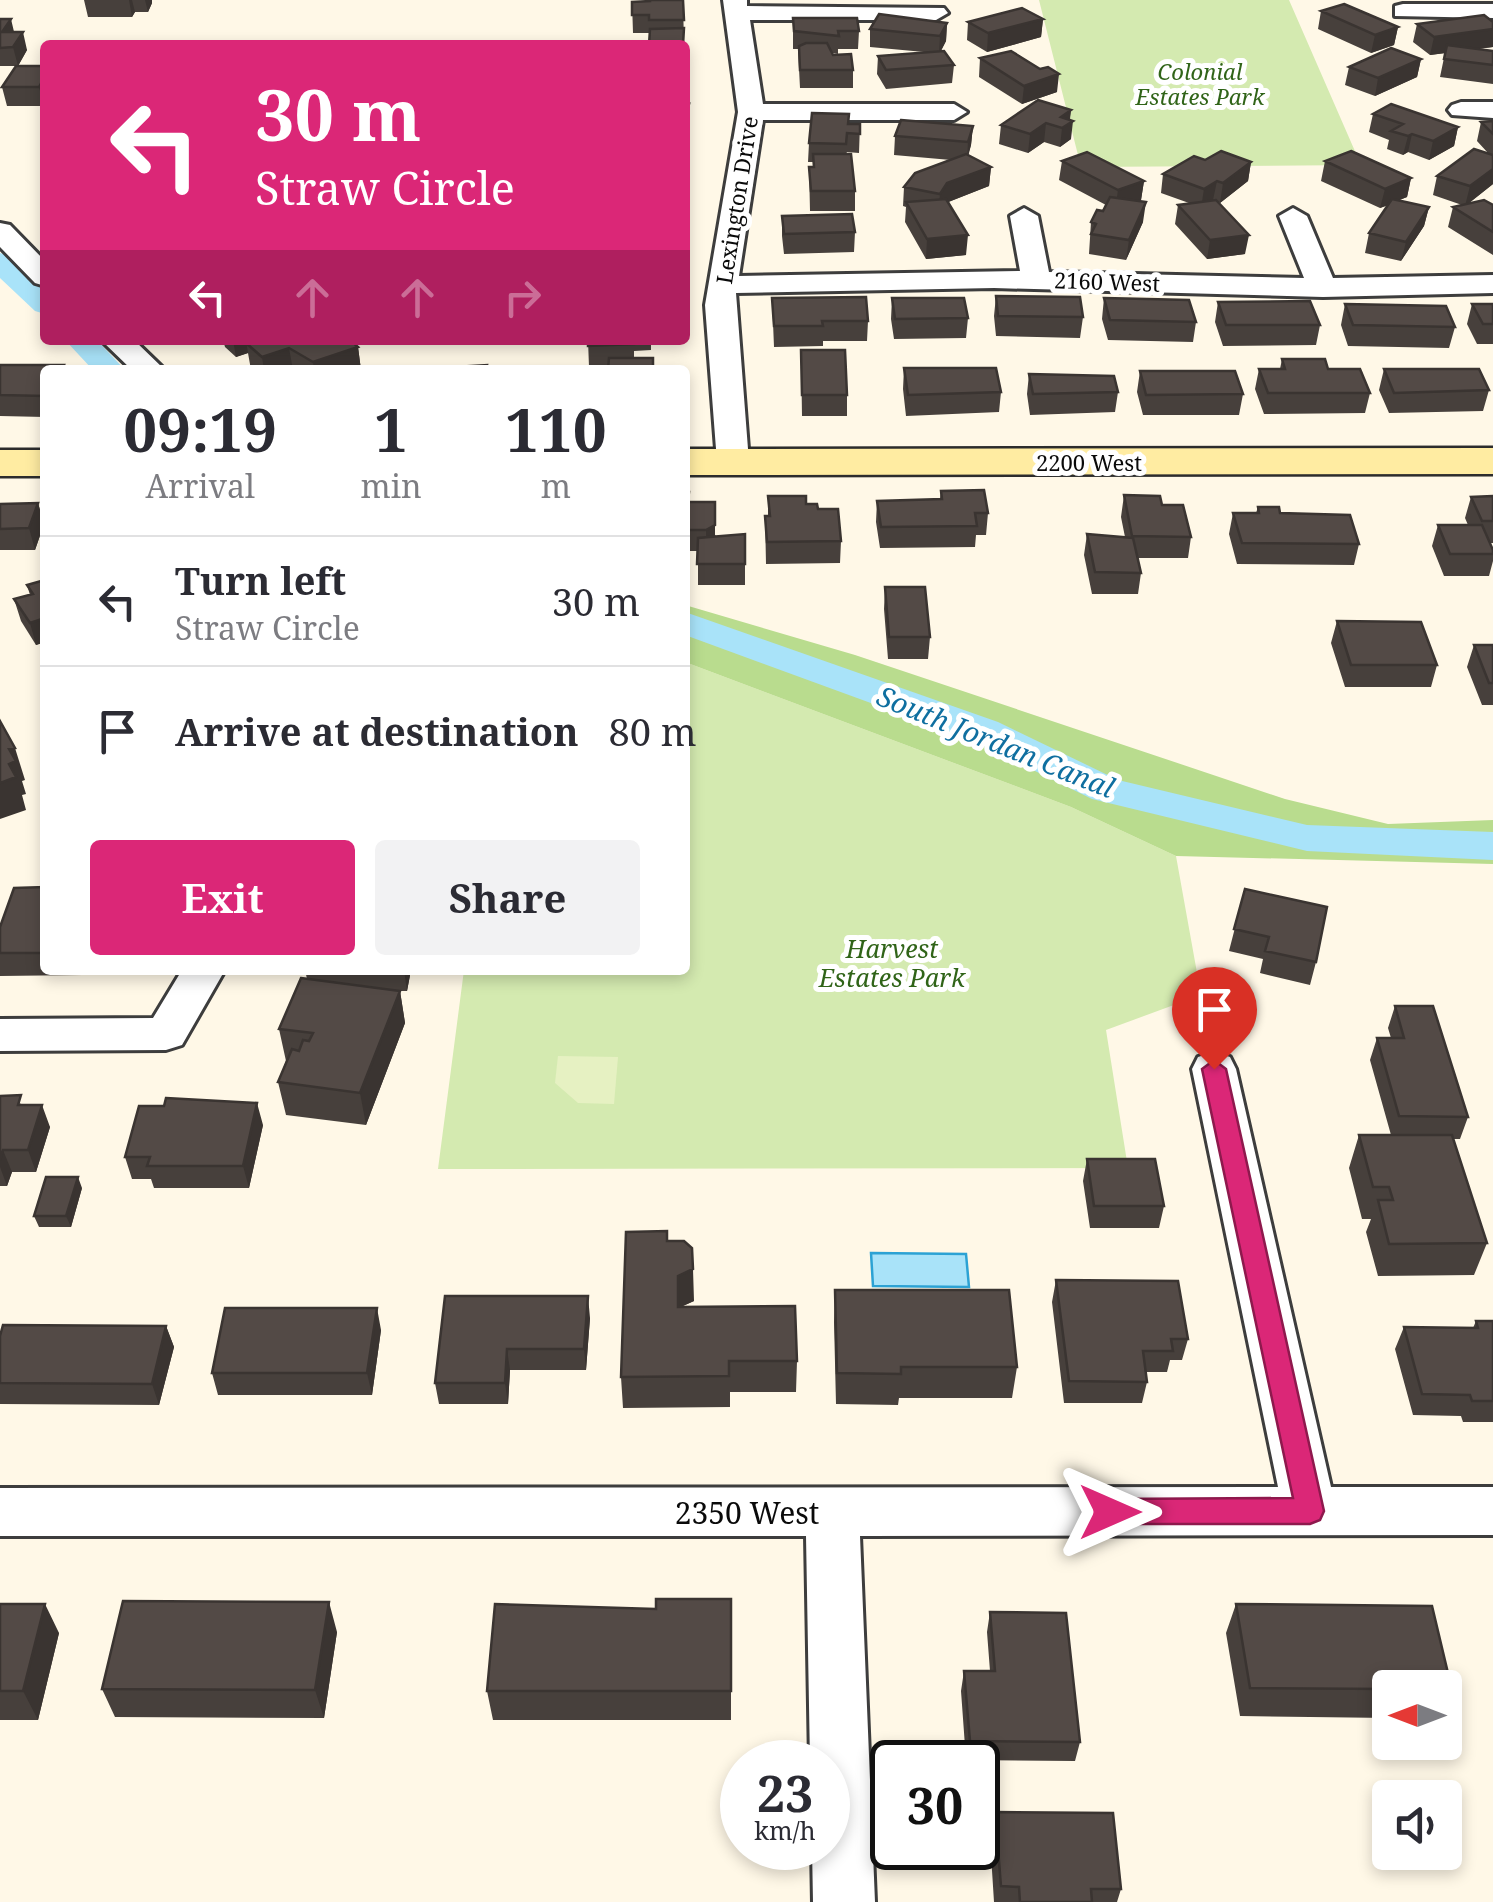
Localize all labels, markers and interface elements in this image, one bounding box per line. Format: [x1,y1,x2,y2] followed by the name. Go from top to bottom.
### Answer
[1135,56,1266,111] park label: Colonial Estates Park
[255,66,421,162] text: 30 m
[90,80,220,210] icon: left
[708,114,764,286] street label: Lexington Drive
[255,157,515,218] text: Straw Circle
[1053,264,1161,298] street label: 2160 West
[180,270,235,325] icon: left
[285,270,340,325] icon: ahead
[390,270,445,325] icon: ahead
[495,270,550,325] icon: right
[123,388,277,470] text: 09:19
[374,388,408,470] text: 1
[505,388,607,470] text: 110
[1036,447,1142,477] street label: 2200 West
[146,464,255,507] text: Arrival
[361,464,422,507] text: min
[541,464,571,507] text: m
[175,554,346,606] text: Turn left
[90,574,145,629] icon: left
[552,575,640,627] text: 30 m
[175,606,360,649] text: Straw Circle
[872,676,1121,806] water label: South Jordan Canal
[90,704,145,759] icon: arrive
[175,705,579,757] text: Arrive at destination
[609,705,697,757] text: 80 m
[90,840,355,955] button: Exit
[375,840,640,955] button: Share
[818,931,966,994] park label: Harvest Estates Park
[1172,967,1257,1070] pin
[1187,982,1242,1037] icon: arrive
[1058,1460,1162,1564] position arrow
[675,1492,819,1533] street label: 2350 West
[1372,1670,1462,1760] north arrow
[1372,1670,1462,1870] map controls
[870,1740,1000,1870] speed limit sign: 30
[757,1759,813,1827] text: 23
[1372,1780,1462,1870] button: sound
[754,1813,816,1847] text: km/h

